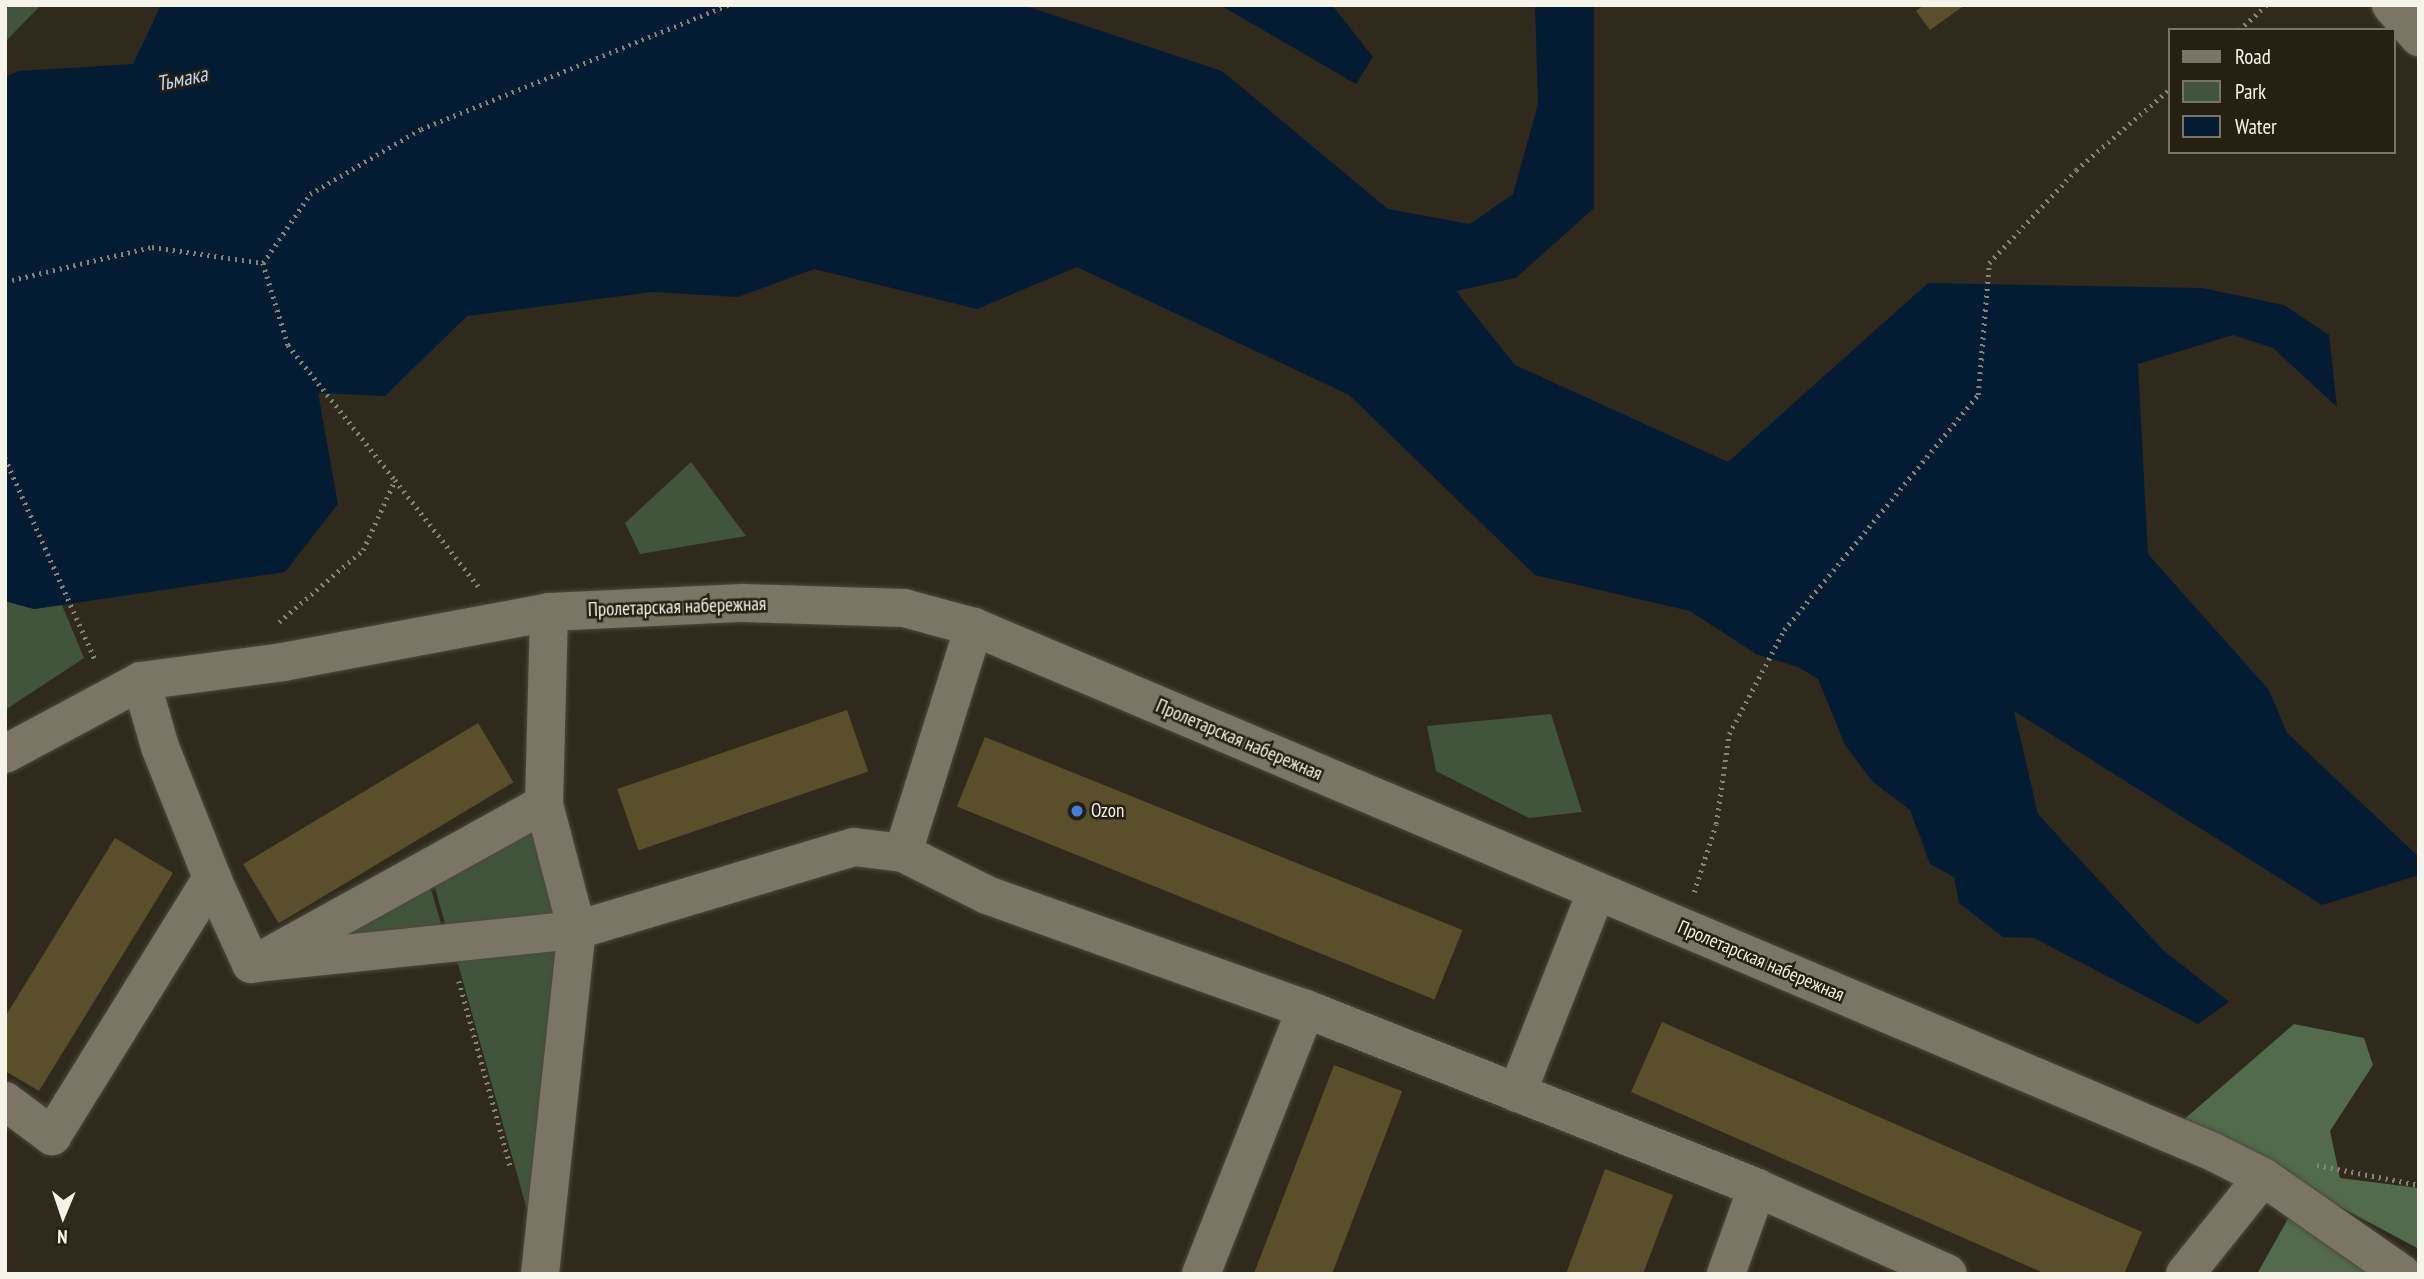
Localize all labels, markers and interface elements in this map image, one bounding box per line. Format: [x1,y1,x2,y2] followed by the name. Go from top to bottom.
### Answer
[2168,28,2396,154] legend
[2235,43,2271,70] text: Road
[154,61,210,97] water label: Тьмака
[2235,78,2266,105] text: Park
[2235,113,2277,140] text: Water
[587,592,767,622] street label: Пролетарская набережная
[1152,695,1326,785] street label: Пролетарская набережная
[1091,800,1124,822] place label: Ozon
[1069,803,1085,819] marker: Ozon
[1674,916,1848,1006] street label: Пролетарская набережная
[28,1181,98,1251] north arrow
[57,1225,68,1249] text: N

